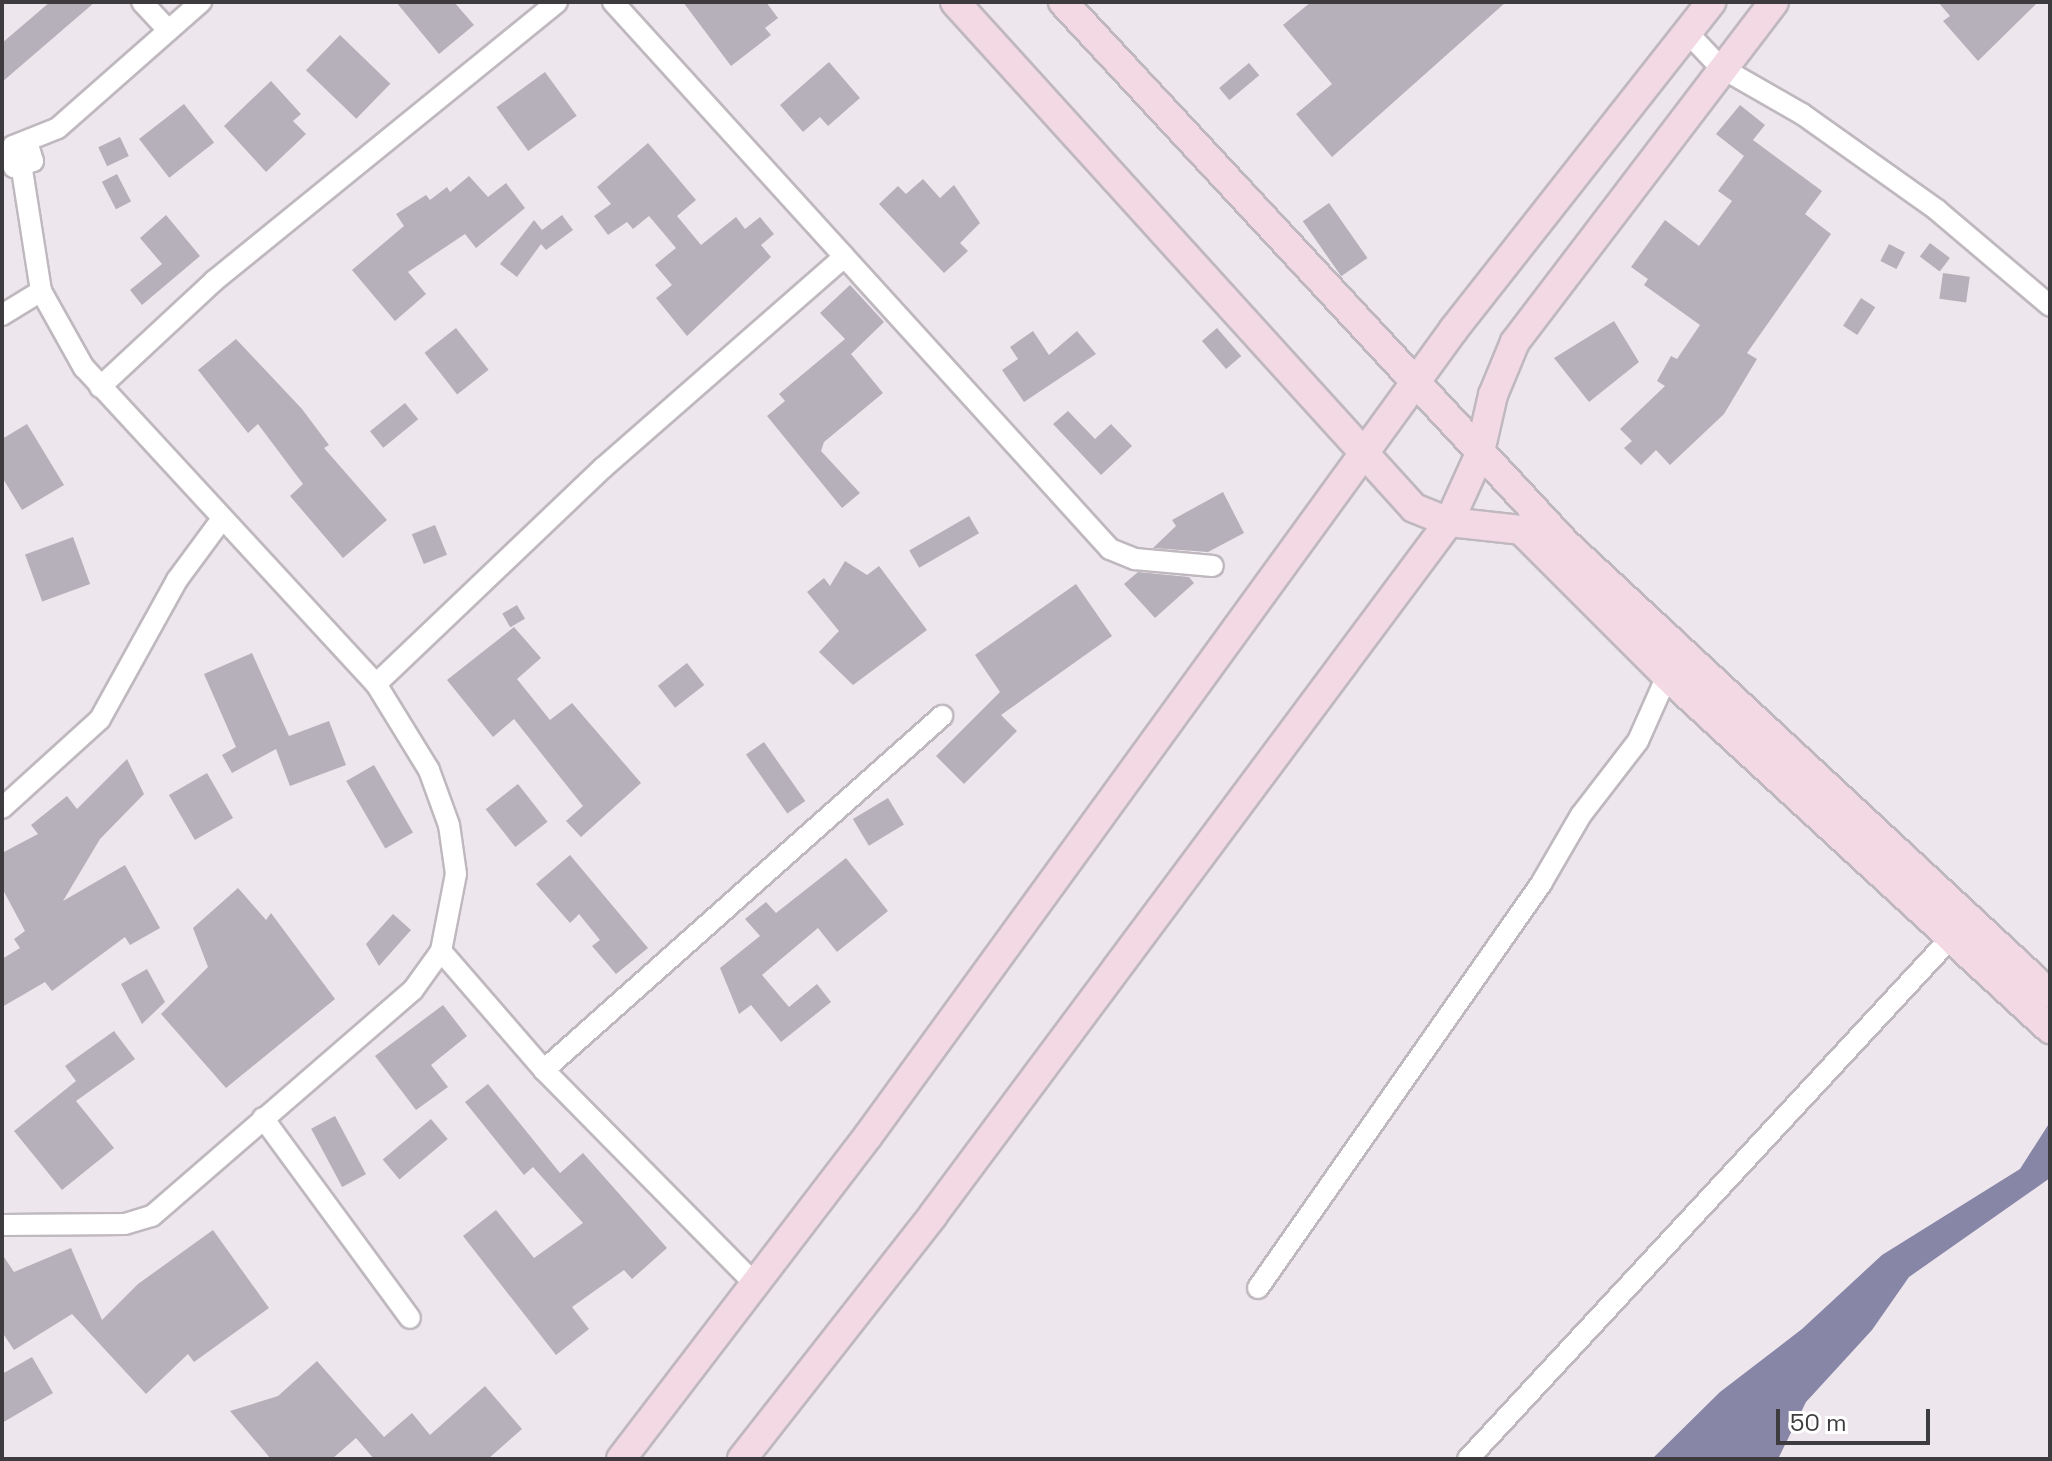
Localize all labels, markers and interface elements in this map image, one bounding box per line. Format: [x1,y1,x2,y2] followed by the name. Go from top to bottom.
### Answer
[1780,1393,1934,1443] scale bar
[1790,1407,1847,1438] text: 50 m

